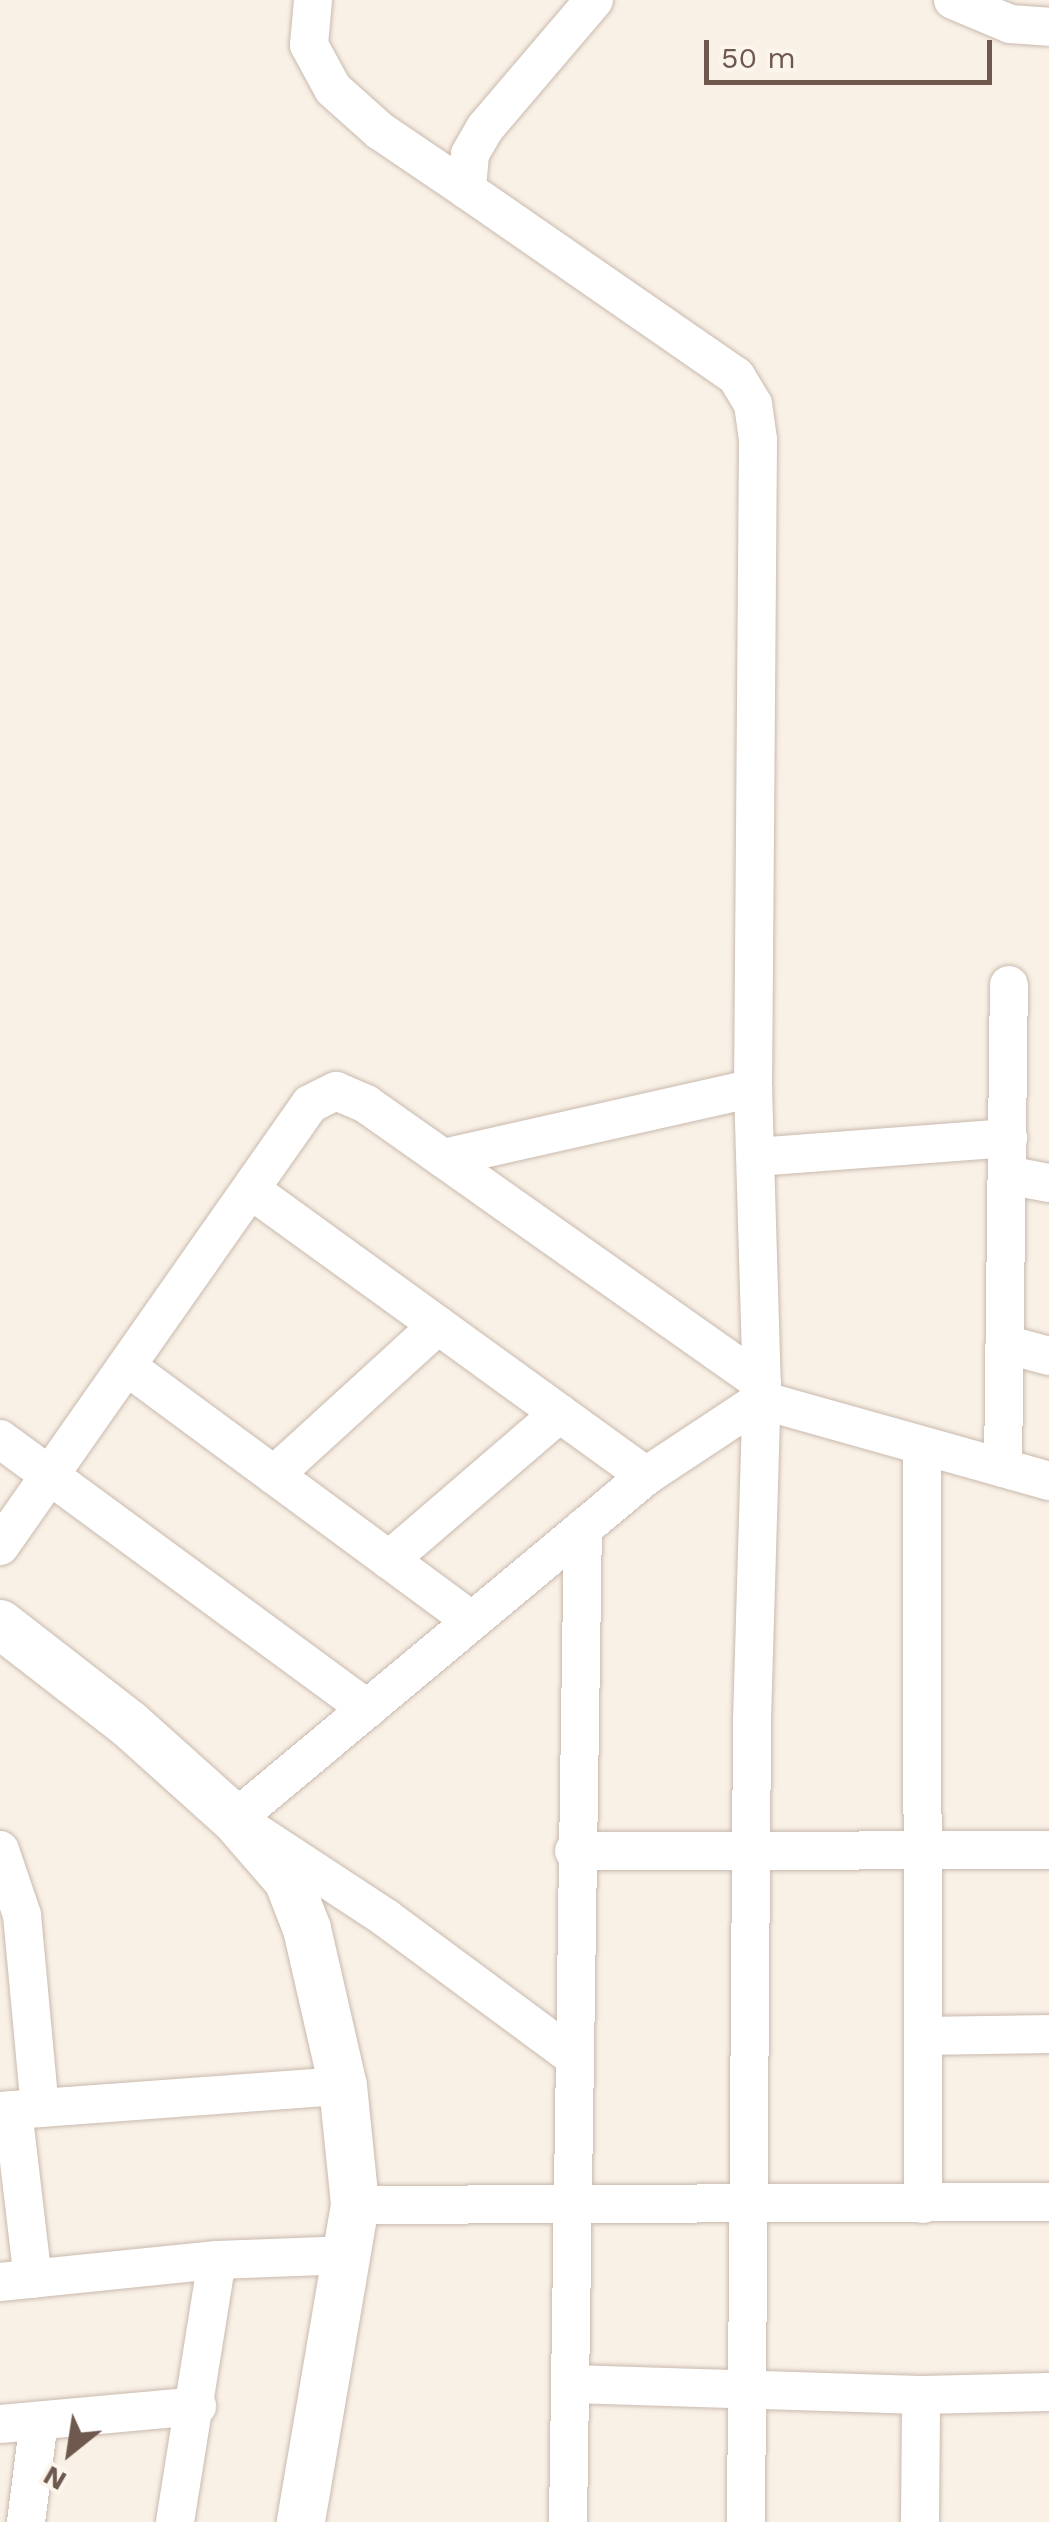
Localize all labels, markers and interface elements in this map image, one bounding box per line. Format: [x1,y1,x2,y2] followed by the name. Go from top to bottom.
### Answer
[709,20,996,82] scale bar
[721,40,796,75] text: 50 m
[20,2402,120,2502] north arrow
[38,2459,72,2498] text: N

